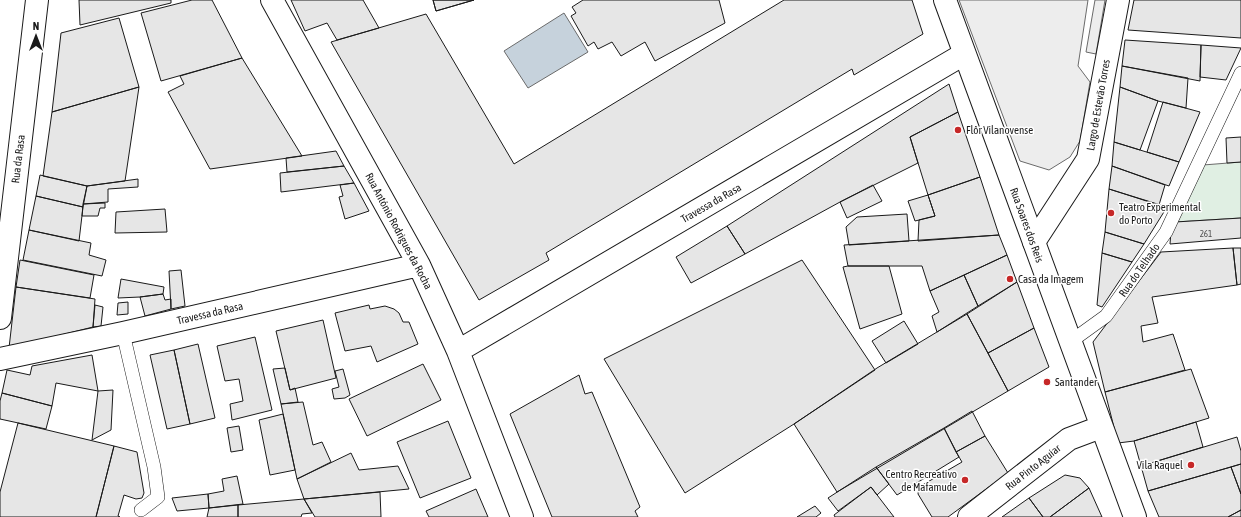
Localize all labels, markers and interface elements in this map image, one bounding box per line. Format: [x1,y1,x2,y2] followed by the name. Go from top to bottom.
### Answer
[16,16,56,56] north arrow
[33,20,39,32] text: N
[1084,58,1112,152] street label: Largo de Estevão Torres
[966,124,1033,136] place label: Flôr Vilanovense
[953,125,963,135] marker: Flôr Vilanovense
[9,134,27,184] street label: Rua da Rasa
[363,171,435,291] street label: Rua António Rodrigues da Rocha
[679,181,743,225] street label: Travessa da Rasa
[1008,186,1046,264] street label: Rua Soares dos Reis
[1119,201,1201,226] place label: Teatro Experimental do Porto
[1106,208,1116,218] marker: Teatro Experimental do Porto
[1200,229,1212,239] house number: 261
[1116,241,1162,299] street label: Rua do Telhado
[1018,273,1084,285] place label: Casa da Imagem
[1005,274,1015,284] marker: Casa da Imagem
[176,300,244,326] street label: Travessa da Rasa
[1055,376,1098,388] place label: Santander
[1042,377,1052,387] marker: Santander
[1003,441,1063,492] street label: Rua Pinto Aguiar
[1136,459,1183,471] place label: Vila Raquel
[1186,460,1196,470] marker: Vila Raquel
[885,468,957,493] place label: Centro Recreativo de Mafamude
[960,475,970,485] marker: Centro Recreativo de Mafamude

